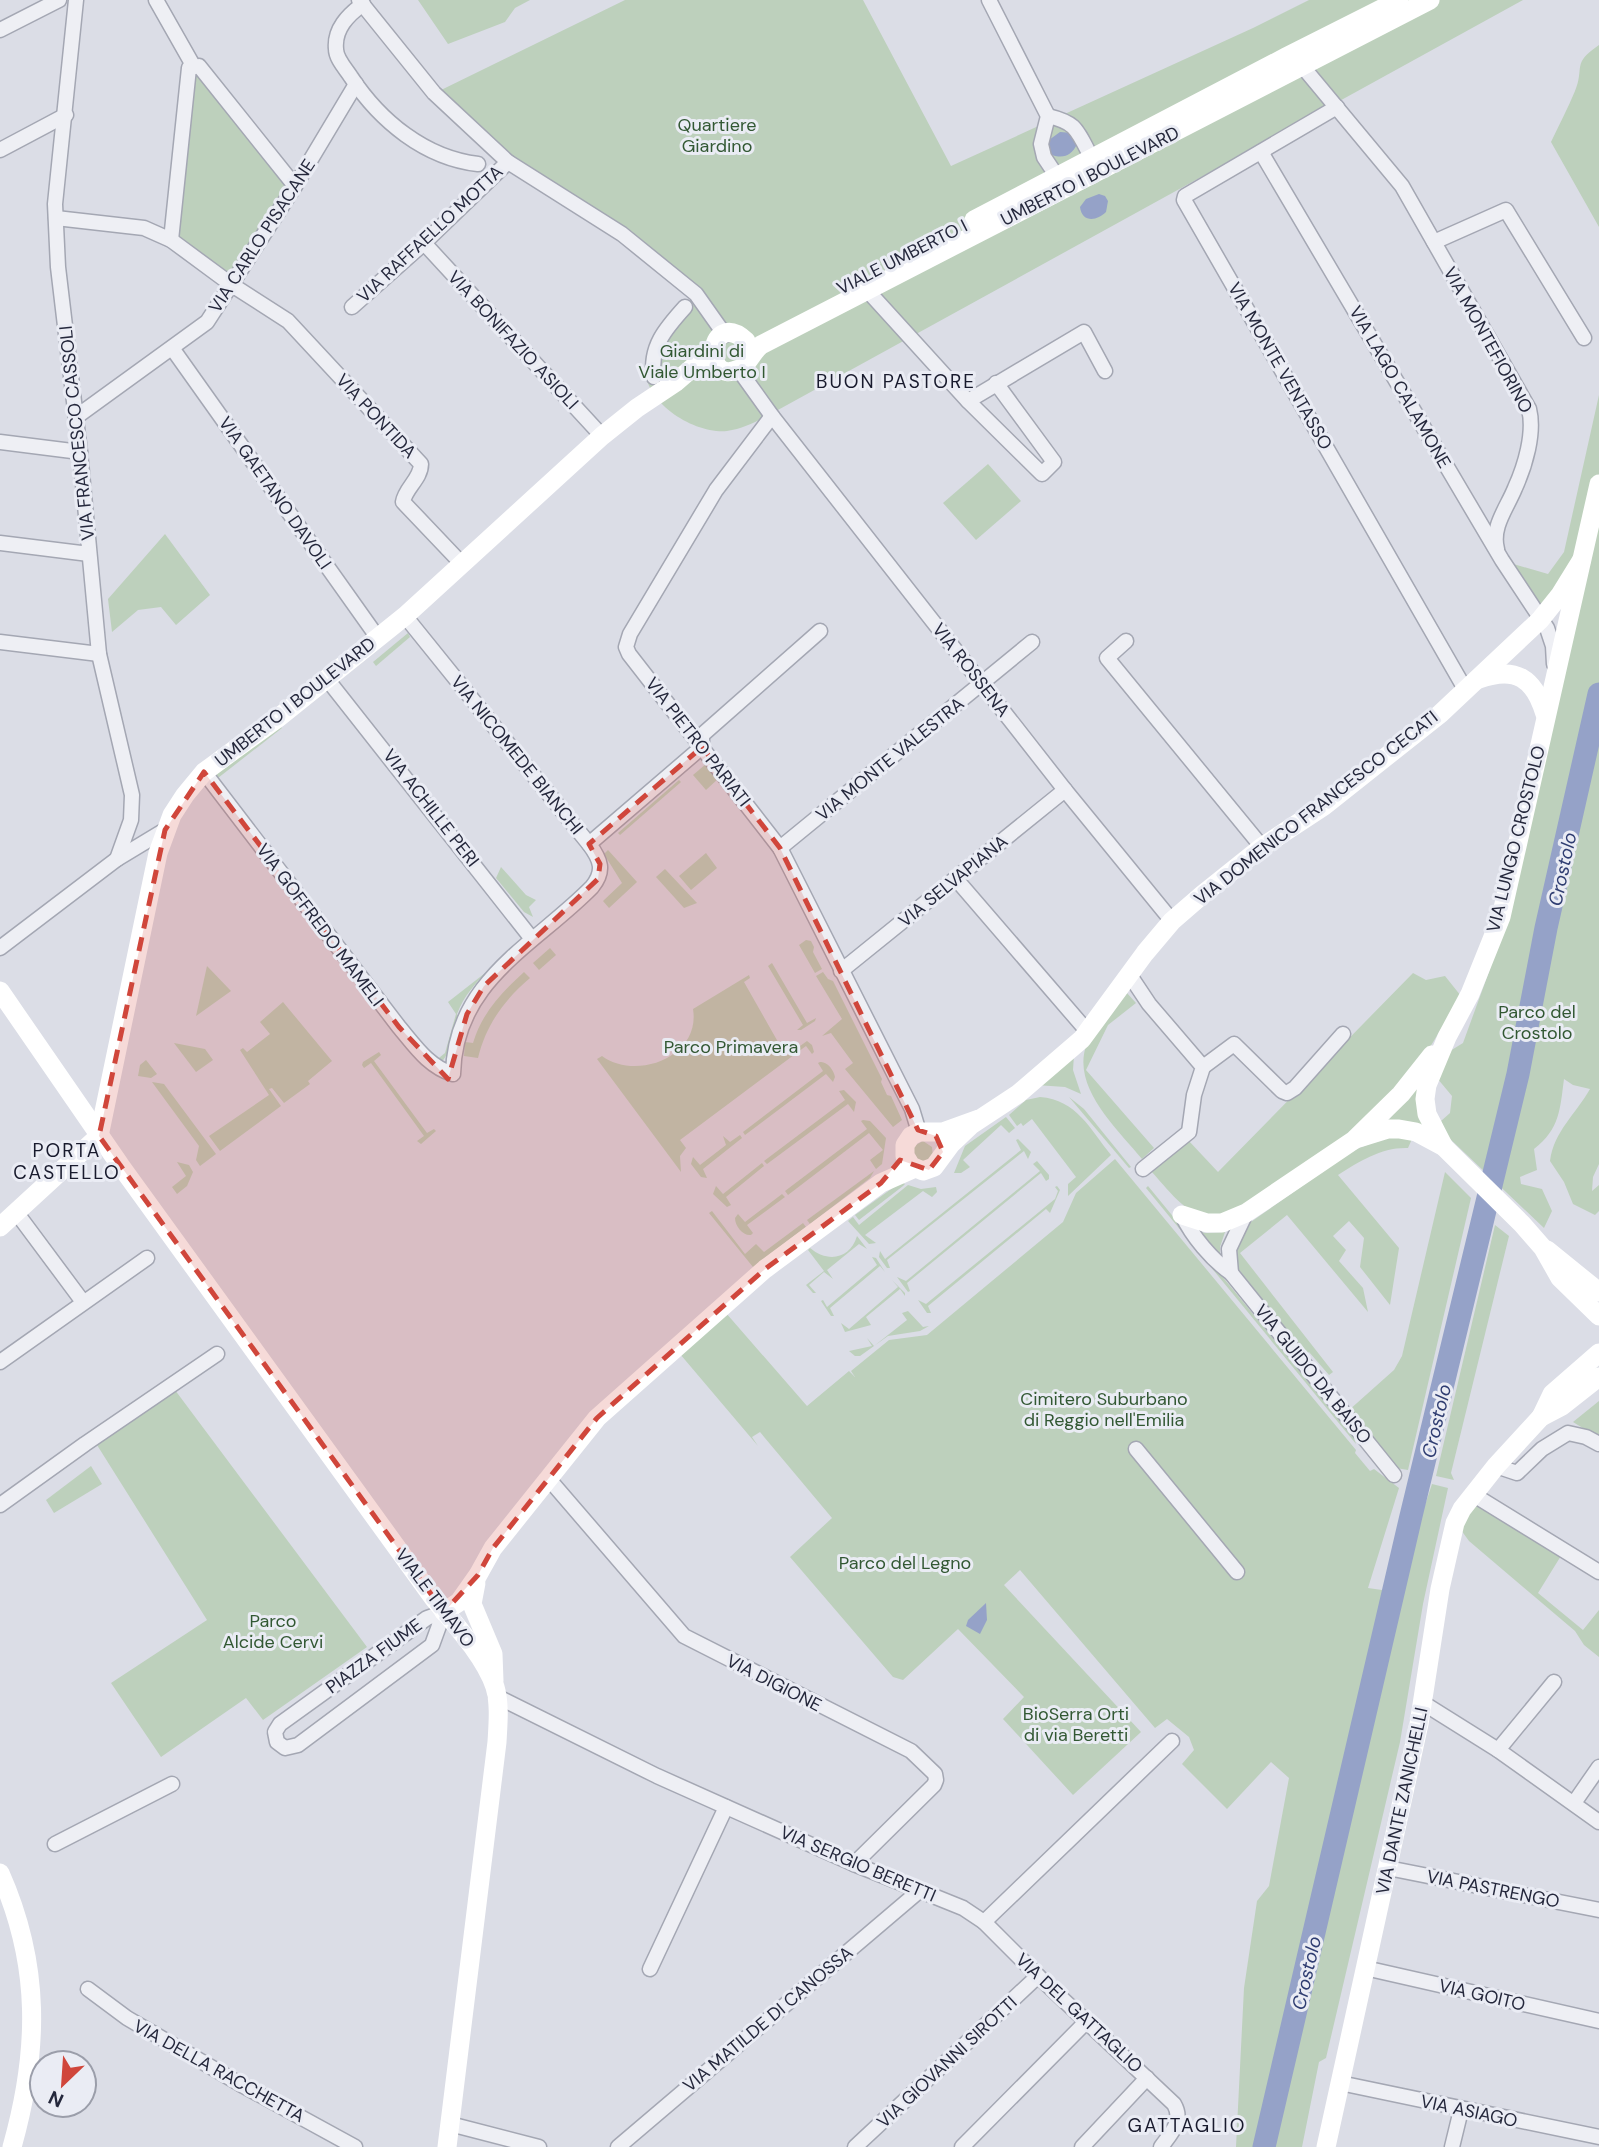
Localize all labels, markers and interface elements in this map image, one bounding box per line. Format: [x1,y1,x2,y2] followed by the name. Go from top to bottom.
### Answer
[678,113,756,158] park label: Quartiere Giardino
[997,121,1183,231] street label: UMBERTO I BOULEVARD
[203,155,321,317] street label: VIA CARLO PISACANE
[352,160,508,308] street label: VIA RAFFAELLO MOTTA
[833,214,971,300] street label: VIALE UMBERTO I
[1438,263,1538,418] street label: VIA MONTEFIORINO
[442,265,584,415] street label: VIA BONIFAZIO ASIOLI
[1222,278,1338,454] street label: VIA MONTE VENTASSO
[1344,301,1456,473] street label: VIA LAGO CALAMONE
[54,324,100,542] street label: VIA FRANCESCO CASSOLI
[638,339,766,384] park label: Giardini di Viale Umberto I
[331,368,421,464] street label: VIA PONTIDA
[816,369,976,394] district label: BUON PASTORE
[213,412,337,574] street label: VIA GAETANO DAVOLI
[927,618,1015,722] street label: VIA ROSSENA
[210,632,380,772] street label: UMBERTO I BOULEVARD
[445,671,589,839] street label: VIA NICOMEDE BIANCHI
[640,672,756,812] street label: VIA PIETRO PARIATI
[811,692,969,826] street label: VIA MONTE VALESTRA
[1189,705,1443,911] street label: VIA DOMENICO FRANCESCO CECATI
[1481,743,1551,935] street label: VIA LUNGO CROSTOLO
[378,744,484,872] street label: VIA ACHILLE PERI
[893,829,1013,933] street label: VIA SELVAPIANA
[1542,830,1583,908] water label: Crostolo
[251,839,389,1011] street label: VIA GOFFREDO MAMELI
[1498,1000,1576,1045] park label: Parco del Crostolo
[664,1035,798,1059] park label: Parco Primavera
[13,1138,121,1185] district label: PORTA CASTELLO
[1249,1299,1377,1449] street label: VIA GUIDO DA BAISO
[1416,1382,1457,1460] water label: Crostolo
[1020,1387,1188,1432] park label: Cimitero Suburbano di Reggio nell'Emilia
[390,1544,480,1652] street label: VIALE TIMAVO
[839,1551,971,1575] park label: Parco del Legno
[223,1609,323,1654] park label: Parco Alcide Cervi
[321,1613,427,1699] street label: PIAZZA FIUME
[722,1649,826,1717] street label: VIA DIGIONE
[1023,1702,1129,1747] park label: BioSerra Orti di via Beretti
[1370,1705,1434,1897] street label: VIA DANTE ZANICHELLI
[776,1820,940,1908] street label: VIA SERGIO BERETTI
[1424,1864,1562,1914] street label: VIA PASTRENGO
[1286,1934,1327,2012] water label: Crostolo
[678,1941,858,2097] street label: VIA MATILDE DI CANOSSA
[1010,1948,1148,2078] street label: VIA DEL GATTAGLIO
[1436,1973,1528,2017] street label: VIA GOITO
[872,1991,1022,2133] street label: VIA GIOVANNI SIROTTI
[129,2014,309,2128] street label: VIA DELLA RACCHETTA
[28,2049,98,2119] north arrow
[44,2085,68,2113] text: N
[1418,2089,1520,2133] street label: VIA ASIAGO
[1128,2113,1246,2138] district label: GATTAGLIO

